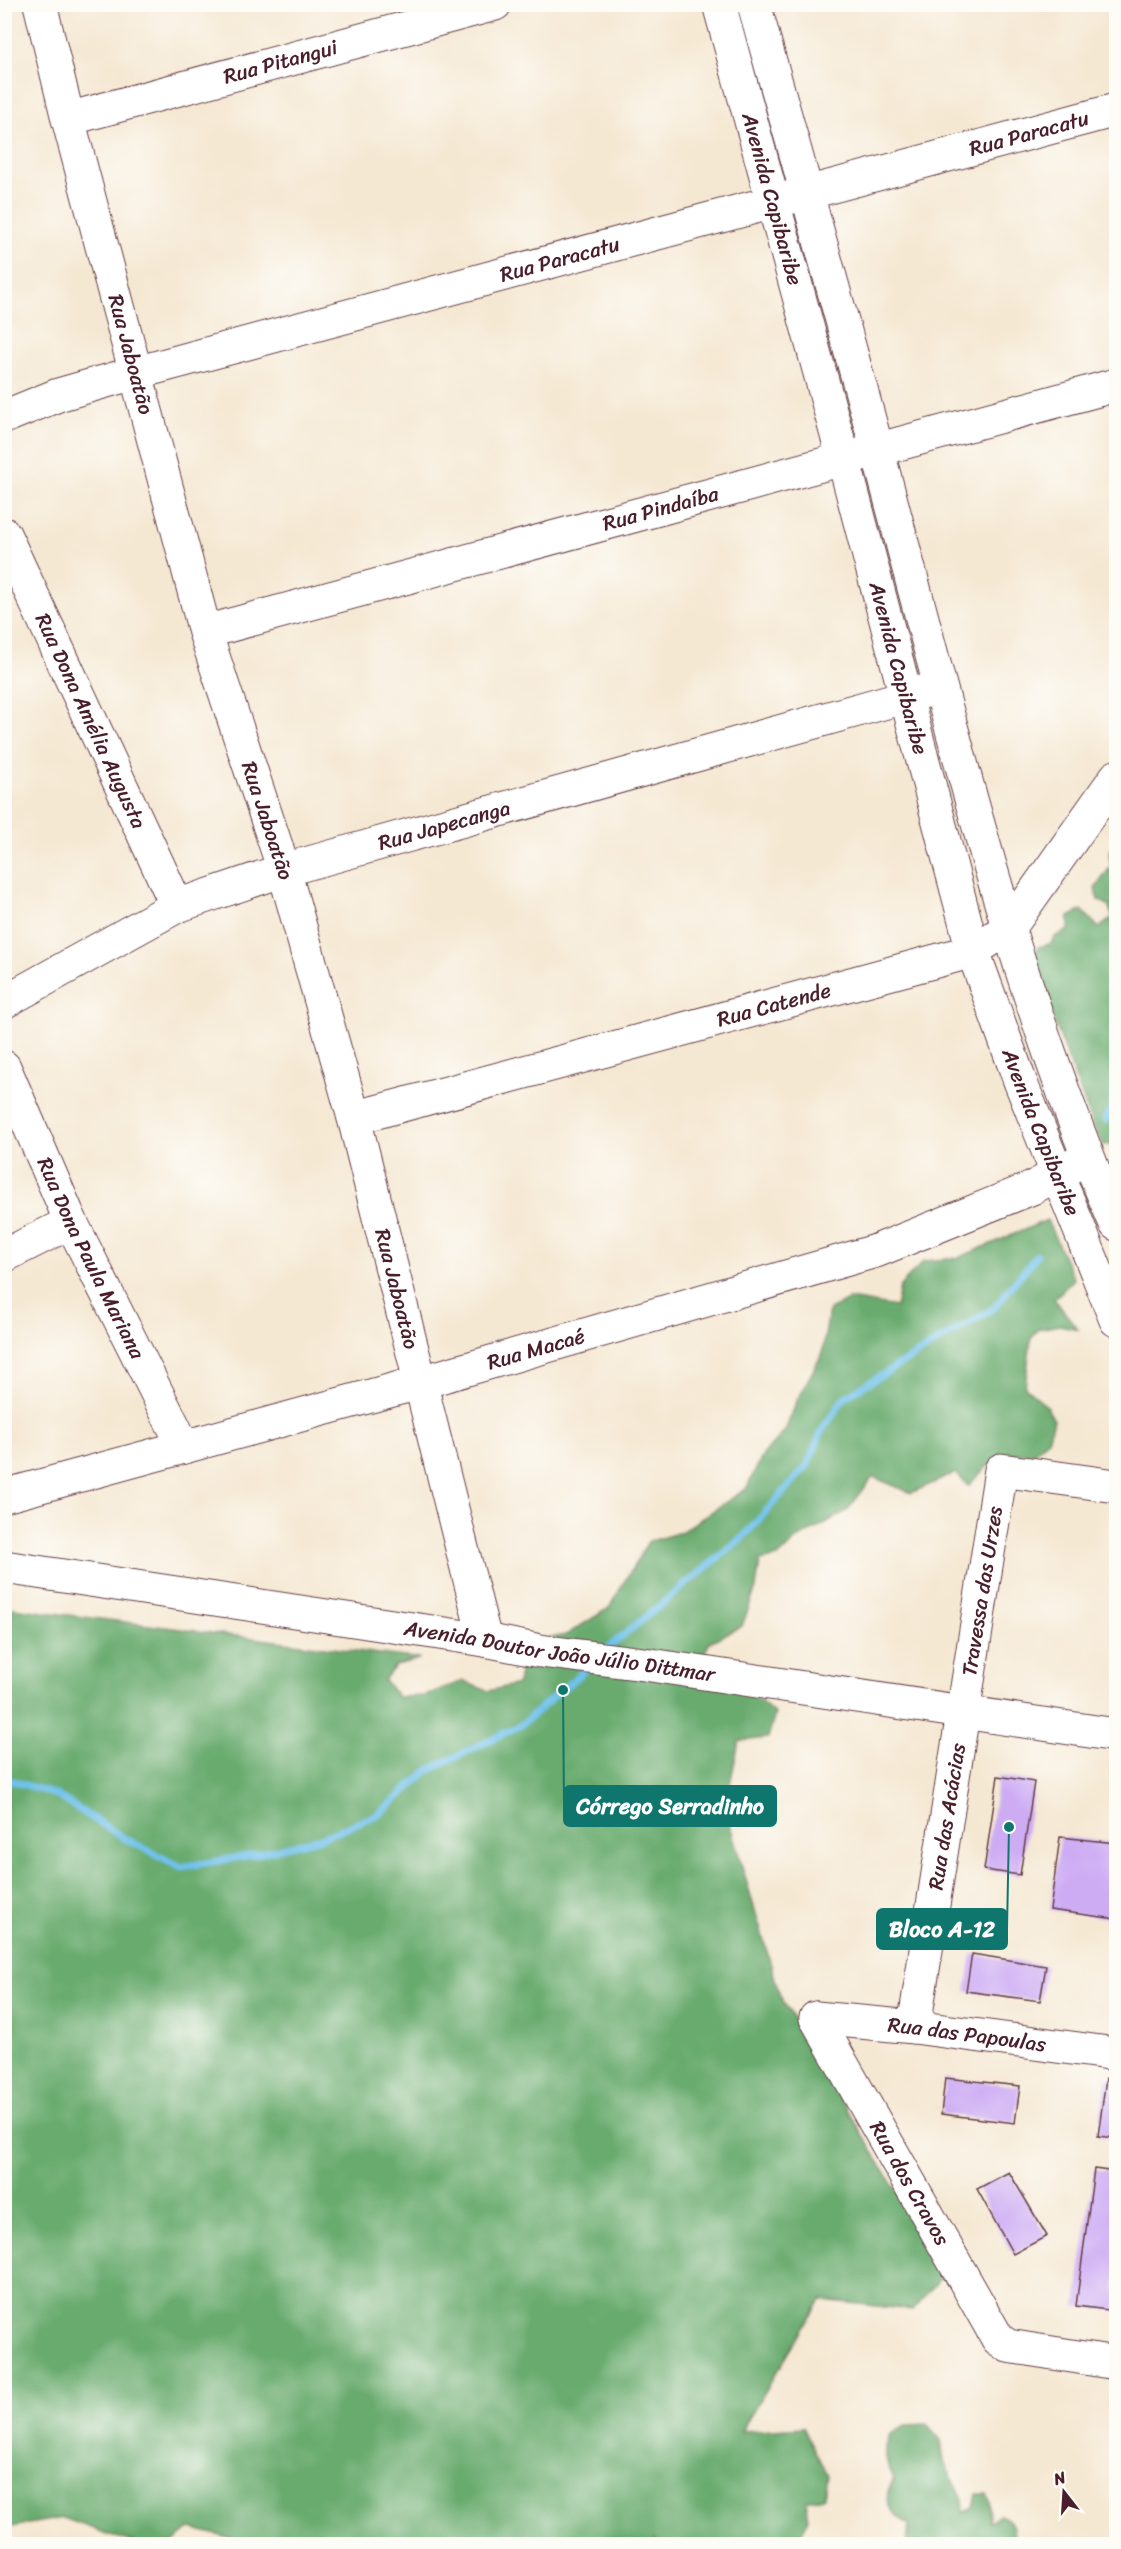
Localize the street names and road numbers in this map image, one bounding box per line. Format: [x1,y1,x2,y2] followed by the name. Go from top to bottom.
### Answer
[219,28,343,95] street label: Rua Pitangui
[965,99,1093,168] street label: Rua Paracatu
[730,107,814,290] street label: Avenida Capibaribe
[495,225,624,294] street label: Rua Paracatu
[97,290,165,419] street label: Rua Jaboatão
[598,475,723,542] street label: Rua Pindaíba
[857,576,940,759] street label: Avenida Capibaribe
[24,606,158,836] street label: Rua Dona Amélia Augusta
[230,756,305,884] street label: Rua Jaboatão
[374,789,515,862] street label: Rua Japecanga
[713,971,836,1038] street label: Rua Catende
[990,1042,1091,1222] street label: Avenida Capibaribe
[26,1151,156,1366] street label: Rua Dona Paula Mariana
[363,1224,430,1353] street label: Rua Jaboatão
[483,1317,590,1381] street label: Rua Macaé
[950,1503,1014,1679] street label: Travessa das Urzes
[401,1609,719,1694] street label: Avenida Doutor João Júlio Dittmar
[917,1740,977,1893] street label: Rua das Acácias
[886,2006,1049,2064] street label: Rua das Papoulas
[859,2113,961,2253] street label: Rua dos Cravos

